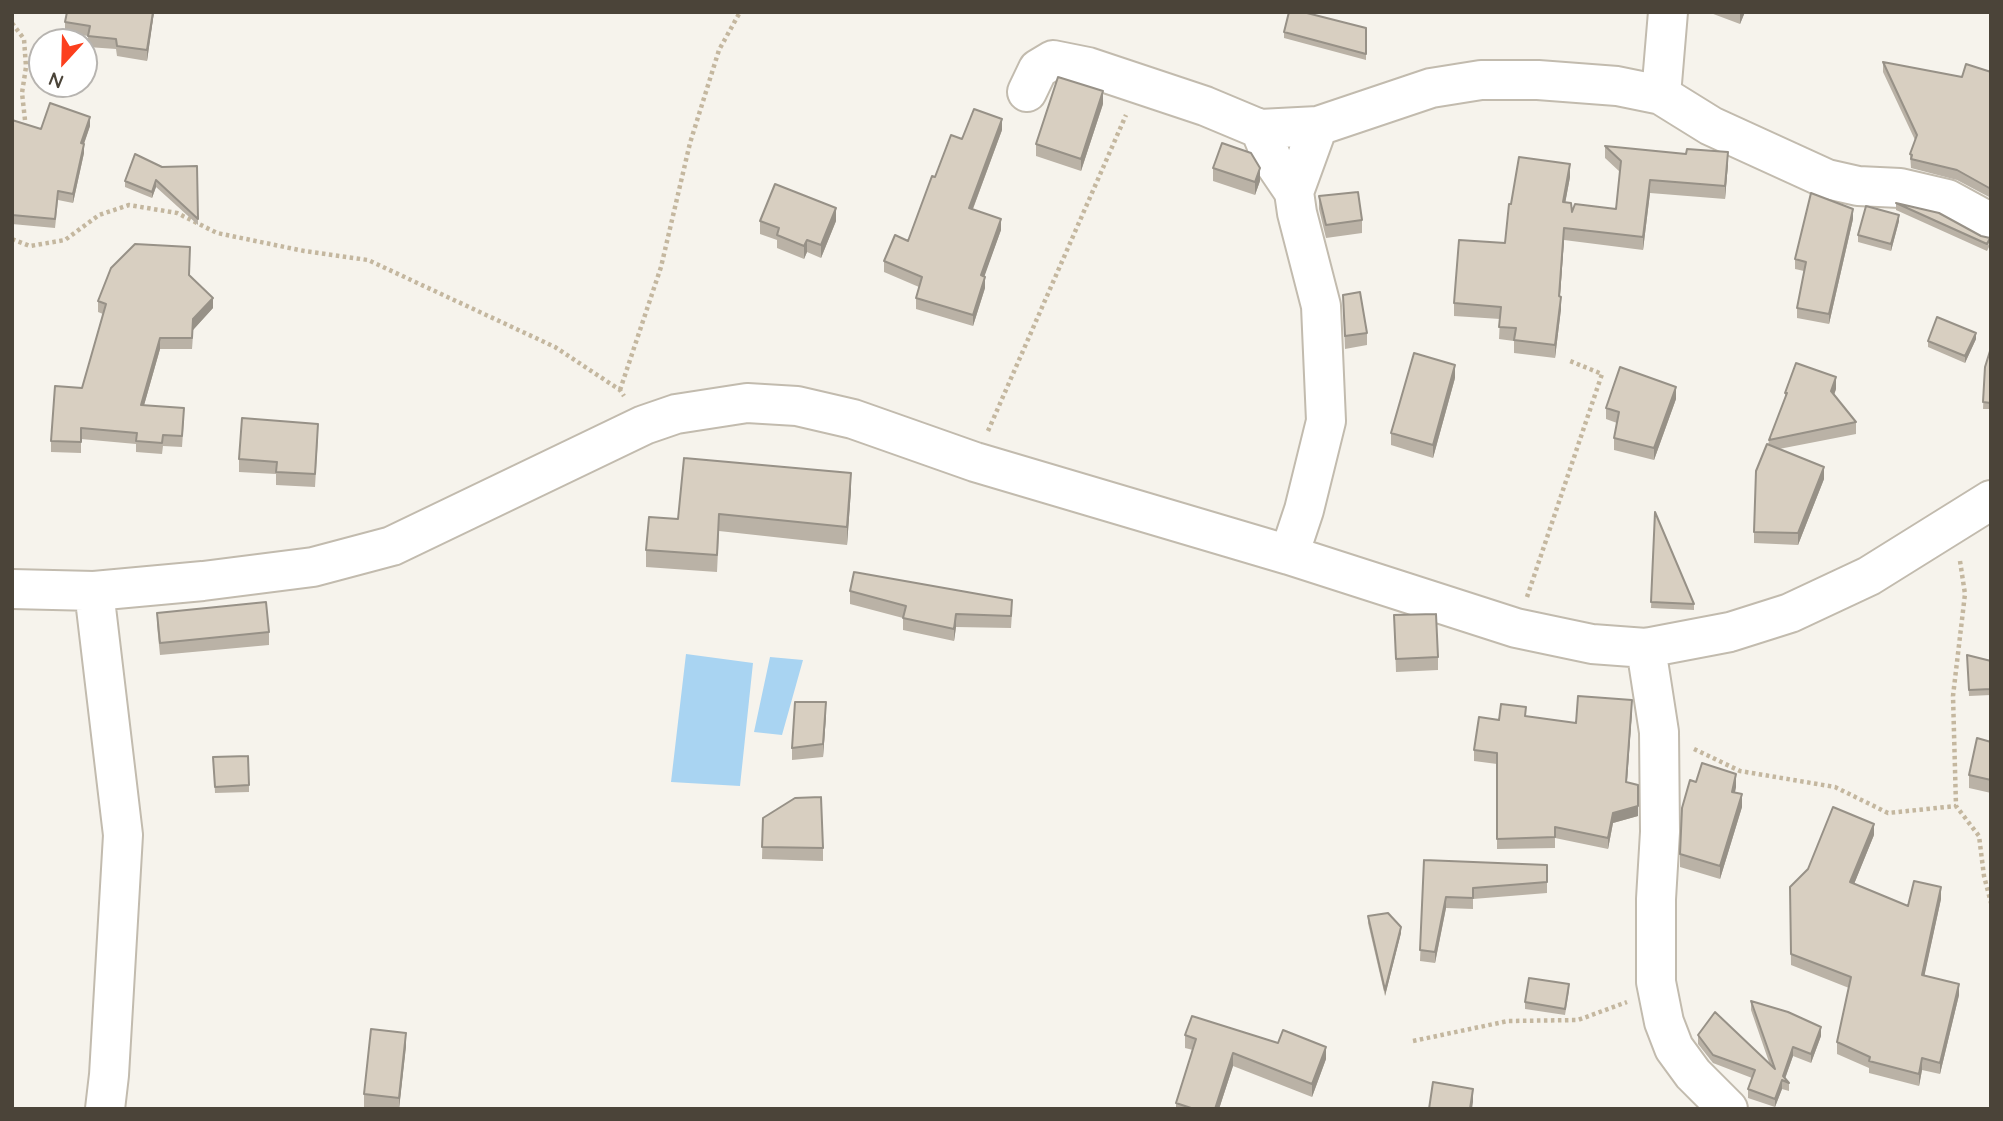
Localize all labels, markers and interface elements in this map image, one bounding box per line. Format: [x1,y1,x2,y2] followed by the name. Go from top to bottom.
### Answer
[28,28,98,98] north arrow
[45,67,67,94] text: N

